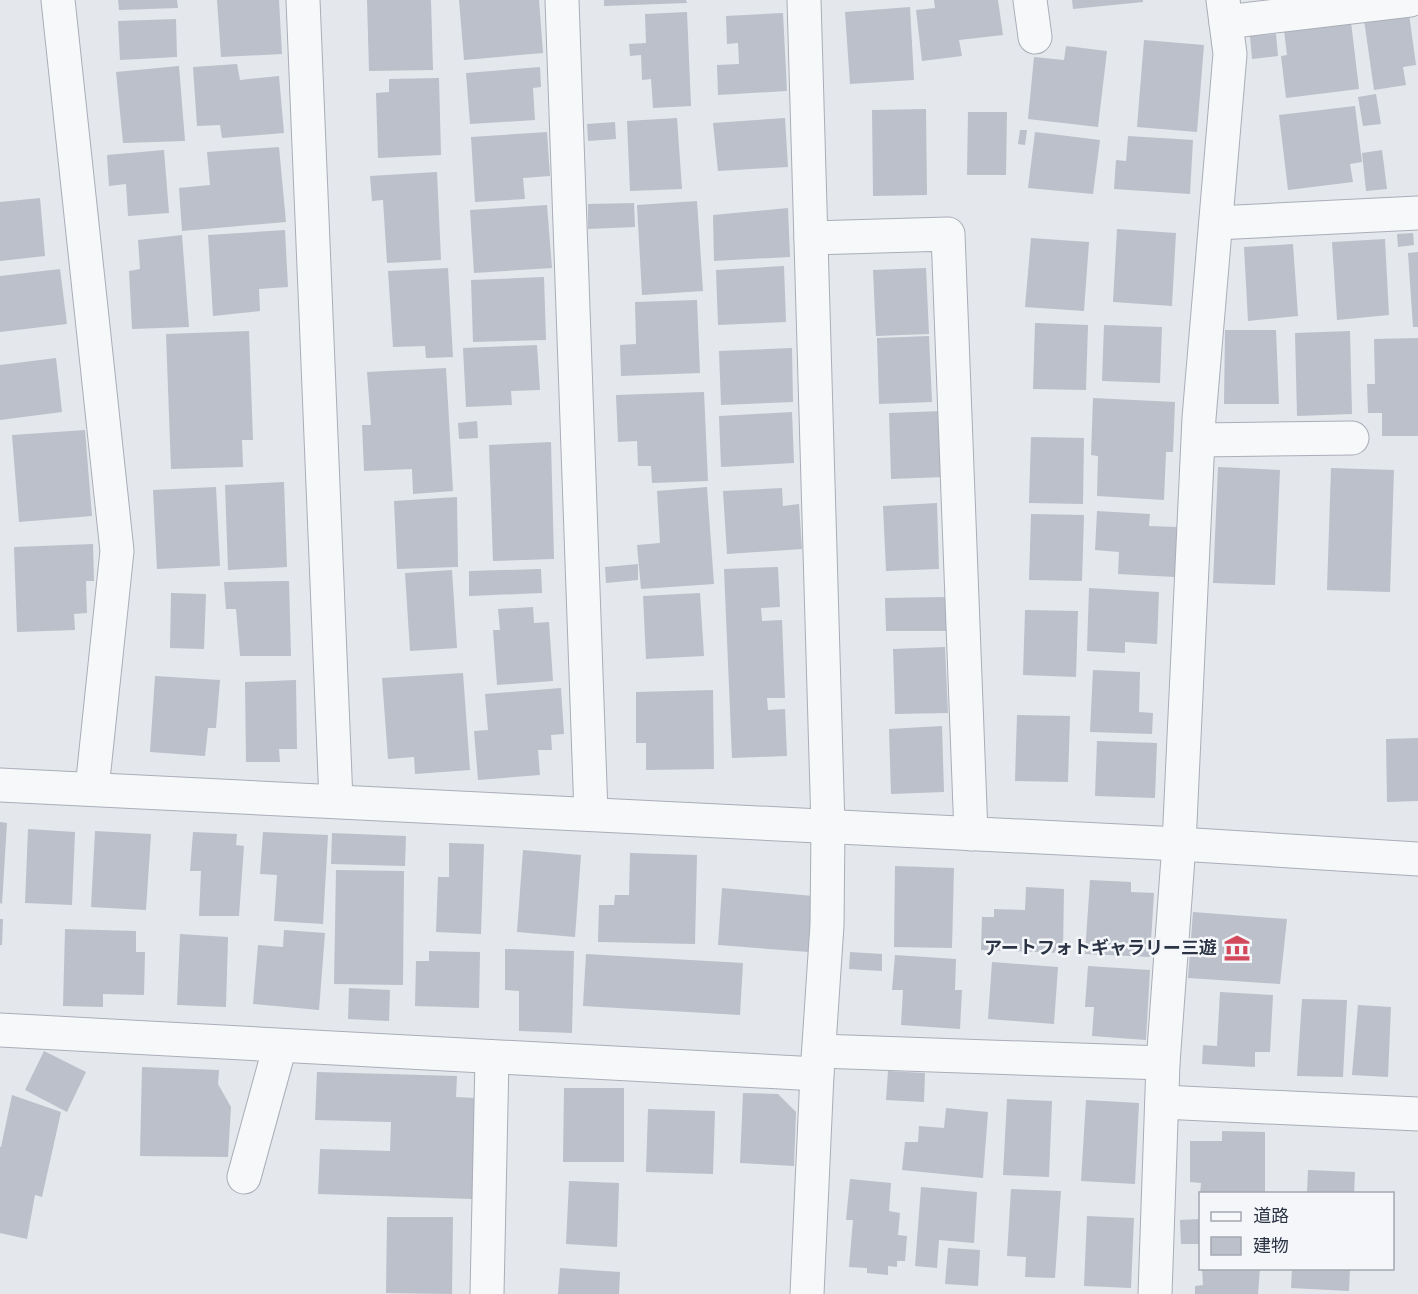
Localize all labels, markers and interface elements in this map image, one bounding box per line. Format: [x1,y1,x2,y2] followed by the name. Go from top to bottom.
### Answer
[1222,933,1252,963] museum icon: アートフォトギャラリー三遊
[984,937,1217,959] place label: アートフォトギャラリー三遊
[1199,1192,1394,1270] legend
[1253,1205,1289,1227] text: 道路
[1253,1235,1289,1257] text: 建物

